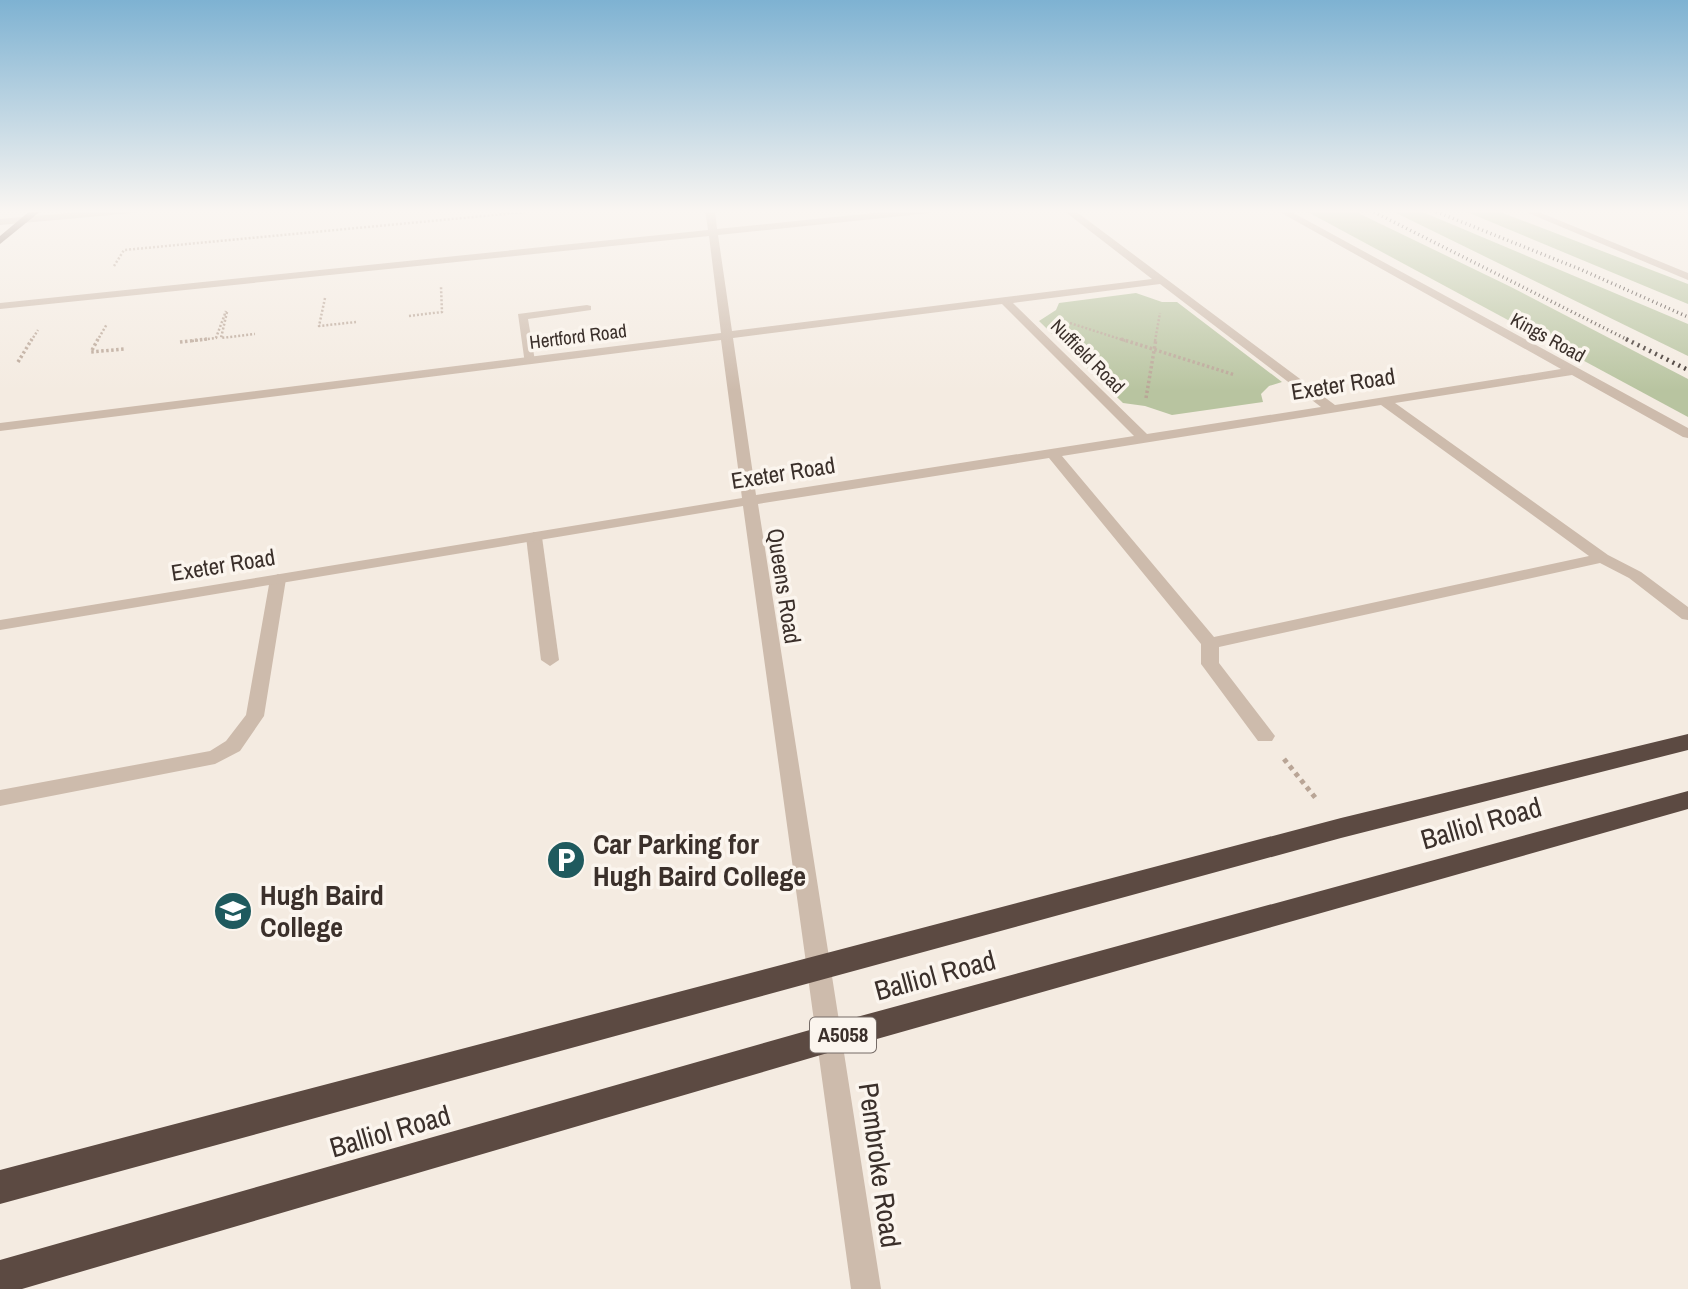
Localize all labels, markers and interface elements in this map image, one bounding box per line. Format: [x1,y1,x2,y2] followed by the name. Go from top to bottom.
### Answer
[1506,306,1590,368] street label: Kings Road
[1045,313,1131,399] street label: Nuffield Road
[528,317,628,355] street label: Hertford Road
[1289,360,1397,407] street label: Exeter Road
[729,449,837,496] street label: Exeter Road
[760,526,809,646] street label: Queens Road
[169,541,277,588] street label: Exeter Road
[1416,788,1546,858] street label: Balliol Road
[593,825,806,895] place label: Car Parking for Hugh Baird College
[545,839,587,881] parking icon: Car Parking for Hugh Baird College
[260,876,384,946] place label: Hugh Baird College
[212,890,254,932] school or university icon: Hugh Baird College
[870,941,1000,1009] street label: Balliol Road
[810,1018,876,1052] road number: A5058
[850,1080,910,1250] street label: Pembroke Road
[325,1096,455,1166] street label: Balliol Road

